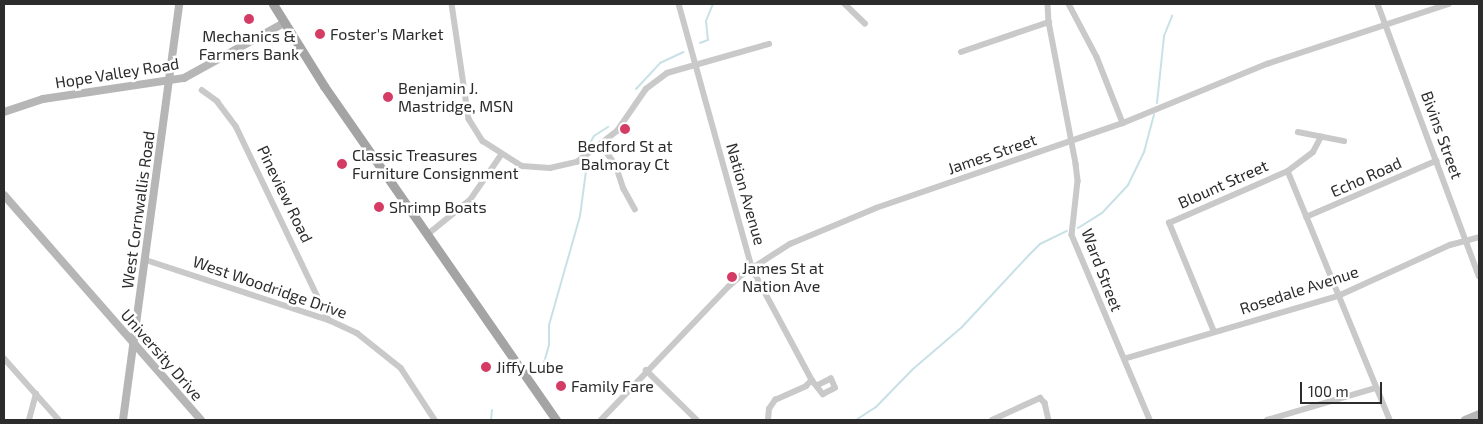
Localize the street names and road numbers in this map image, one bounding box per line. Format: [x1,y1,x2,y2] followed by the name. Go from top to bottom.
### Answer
[53,54,181,92] street label: Hope Valley Road
[1417,89,1467,181] street label: Bivins Street
[117,130,159,290] street label: West Cornwallis Road
[945,130,1039,178] street label: James Street
[722,141,770,247] street label: Nation Avenue
[253,142,317,246] street label: Pineview Road
[1328,153,1404,201] street label: Echo Road
[1175,156,1271,212] street label: Blount Street
[1077,226,1127,314] street label: Ward Street
[190,252,350,322] street label: West Woodridge Drive
[1237,262,1361,318] street label: Rosedale Avenue
[117,305,207,405] street label: University Drive

